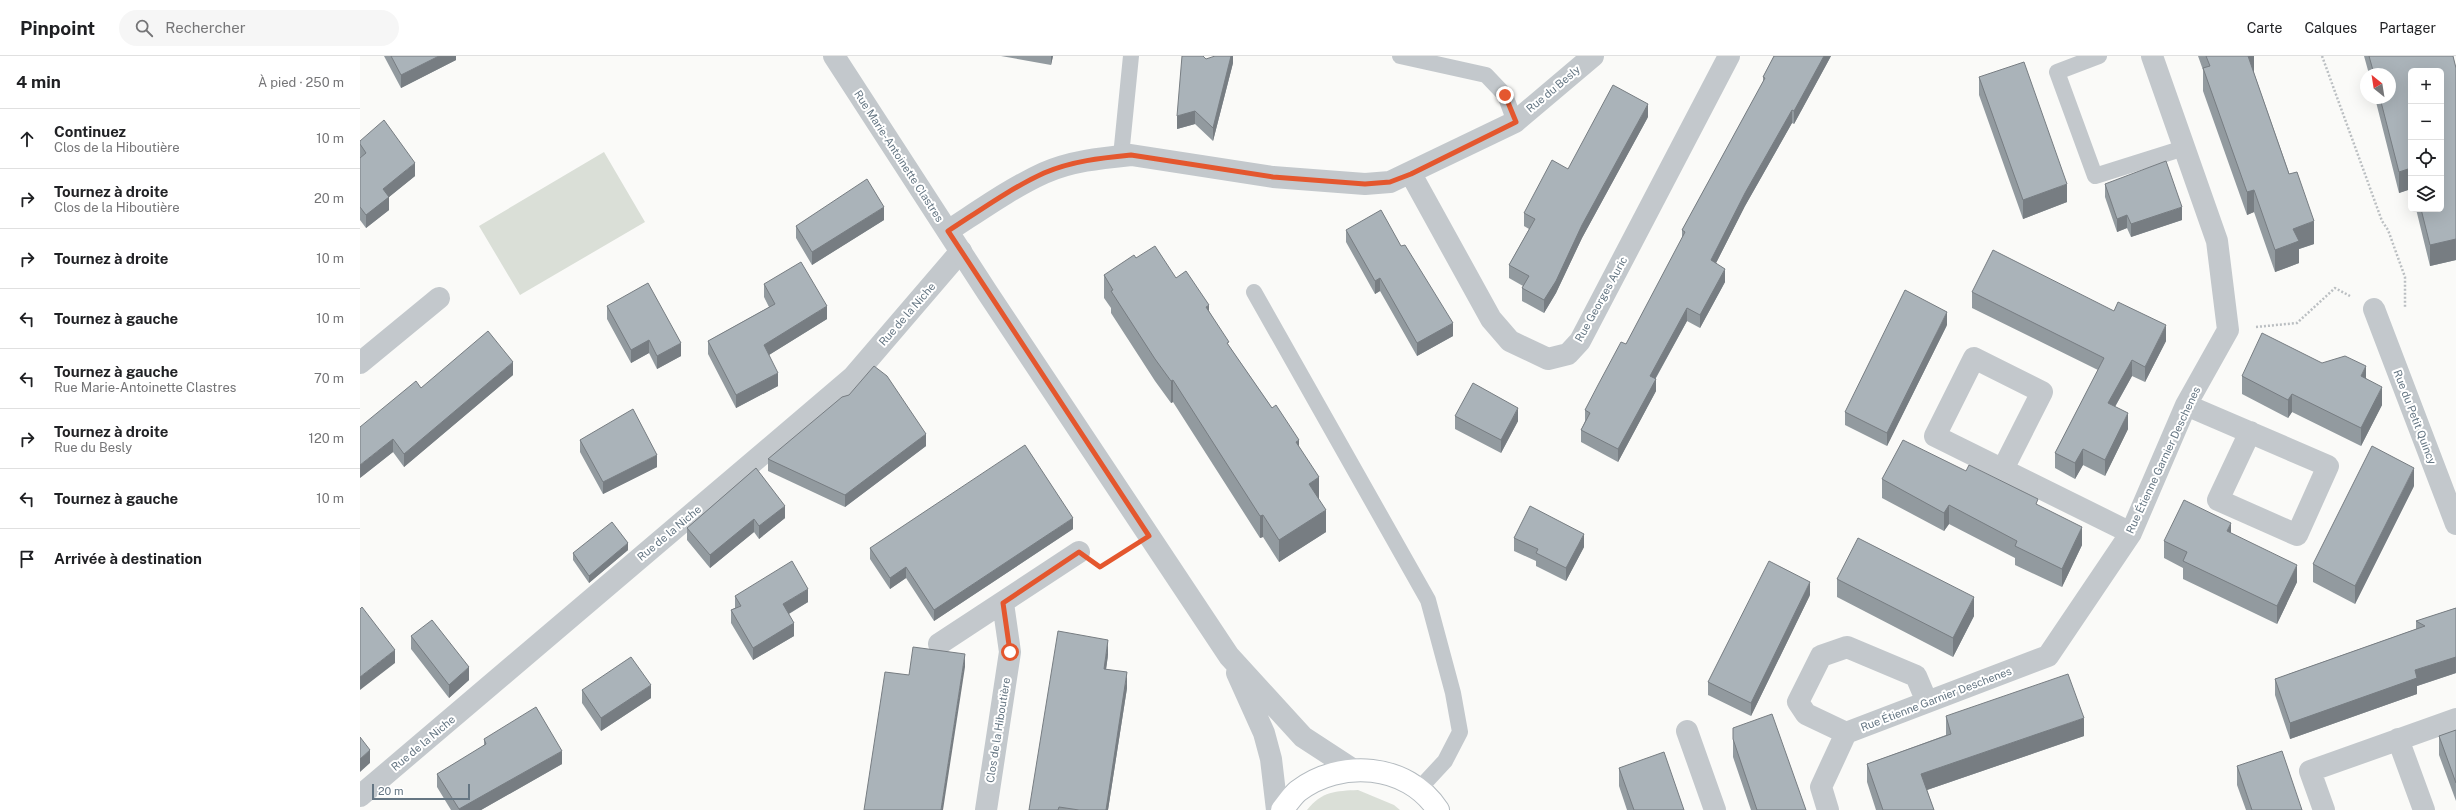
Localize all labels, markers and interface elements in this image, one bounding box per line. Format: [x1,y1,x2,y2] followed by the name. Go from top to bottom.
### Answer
[119,10,399,46] search box
[20,17,95,39] text: Pinpoint
[133,17,155,39] icon: search
[165,19,246,36] text: Rechercher
[2247,20,2283,36] text: Carte
[2305,20,2357,36] text: Calques
[2379,20,2436,36] text: Partager
[1524,63,1582,115] street label: Rue du Besly
[2360,68,2396,104] north arrow
[2408,68,2444,212] map controls
[2408,68,2444,104] button: +
[16,72,61,92] text: 4 min
[258,75,344,90] text: À pied · 250 m
[1496,86,1514,104] route end
[852,88,946,224] street label: Rue Marie-Antoinette Clastres
[2408,104,2444,140] button: −
[54,123,126,140] text: Continuez
[16,128,38,150] icon: ahead
[316,131,344,146] text: 10 m
[54,140,180,155] text: Clos de la Hiboutière
[2408,140,2444,176] button: locate
[2408,176,2444,212] button: layers
[54,183,168,200] text: Tournez à droite
[16,188,38,210] icon: right
[314,191,344,206] text: 20 m
[54,200,180,215] text: Clos de la Hiboutière
[16,248,38,270] icon: right
[54,250,168,267] text: Tournez à droite
[316,251,344,266] text: 10 m
[1573,254,1629,344] street label: Rue Georges Auric
[876,280,938,348] street label: Rue de la Niche
[16,308,38,330] icon: left
[54,310,178,327] text: Tournez à gauche
[316,311,344,326] text: 10 m
[54,363,178,380] text: Tournez à gauche
[16,368,38,390] icon: left
[2391,368,2439,466] street label: Rue du Petit Quincy
[314,371,344,386] text: 70 m
[54,380,236,395] text: Rue Marie-Antoinette Clastres
[2123,384,2203,535] street label: Rue Étienne Garnier Deschenes
[54,423,168,440] text: Tournez à droite
[16,428,38,450] icon: right
[309,431,344,446] text: 120 m
[54,440,132,455] text: Rue du Besly
[16,488,38,510] icon: left
[54,490,178,507] text: Tournez à gauche
[316,491,344,506] text: 10 m
[635,503,703,563] street label: Rue de la Niche
[16,548,38,570] icon: arrive
[54,550,202,567] text: Arrivée à destination
[1001,643,1019,661] route start
[1859,664,2013,733] street label: Rue Étienne Garnier Deschenes
[984,677,1012,783] street label: Clos de la Hiboutière
[389,713,457,773] street label: Rue de la Niche
[372,782,470,801] scale bar
[378,785,403,797] text: 20 m

